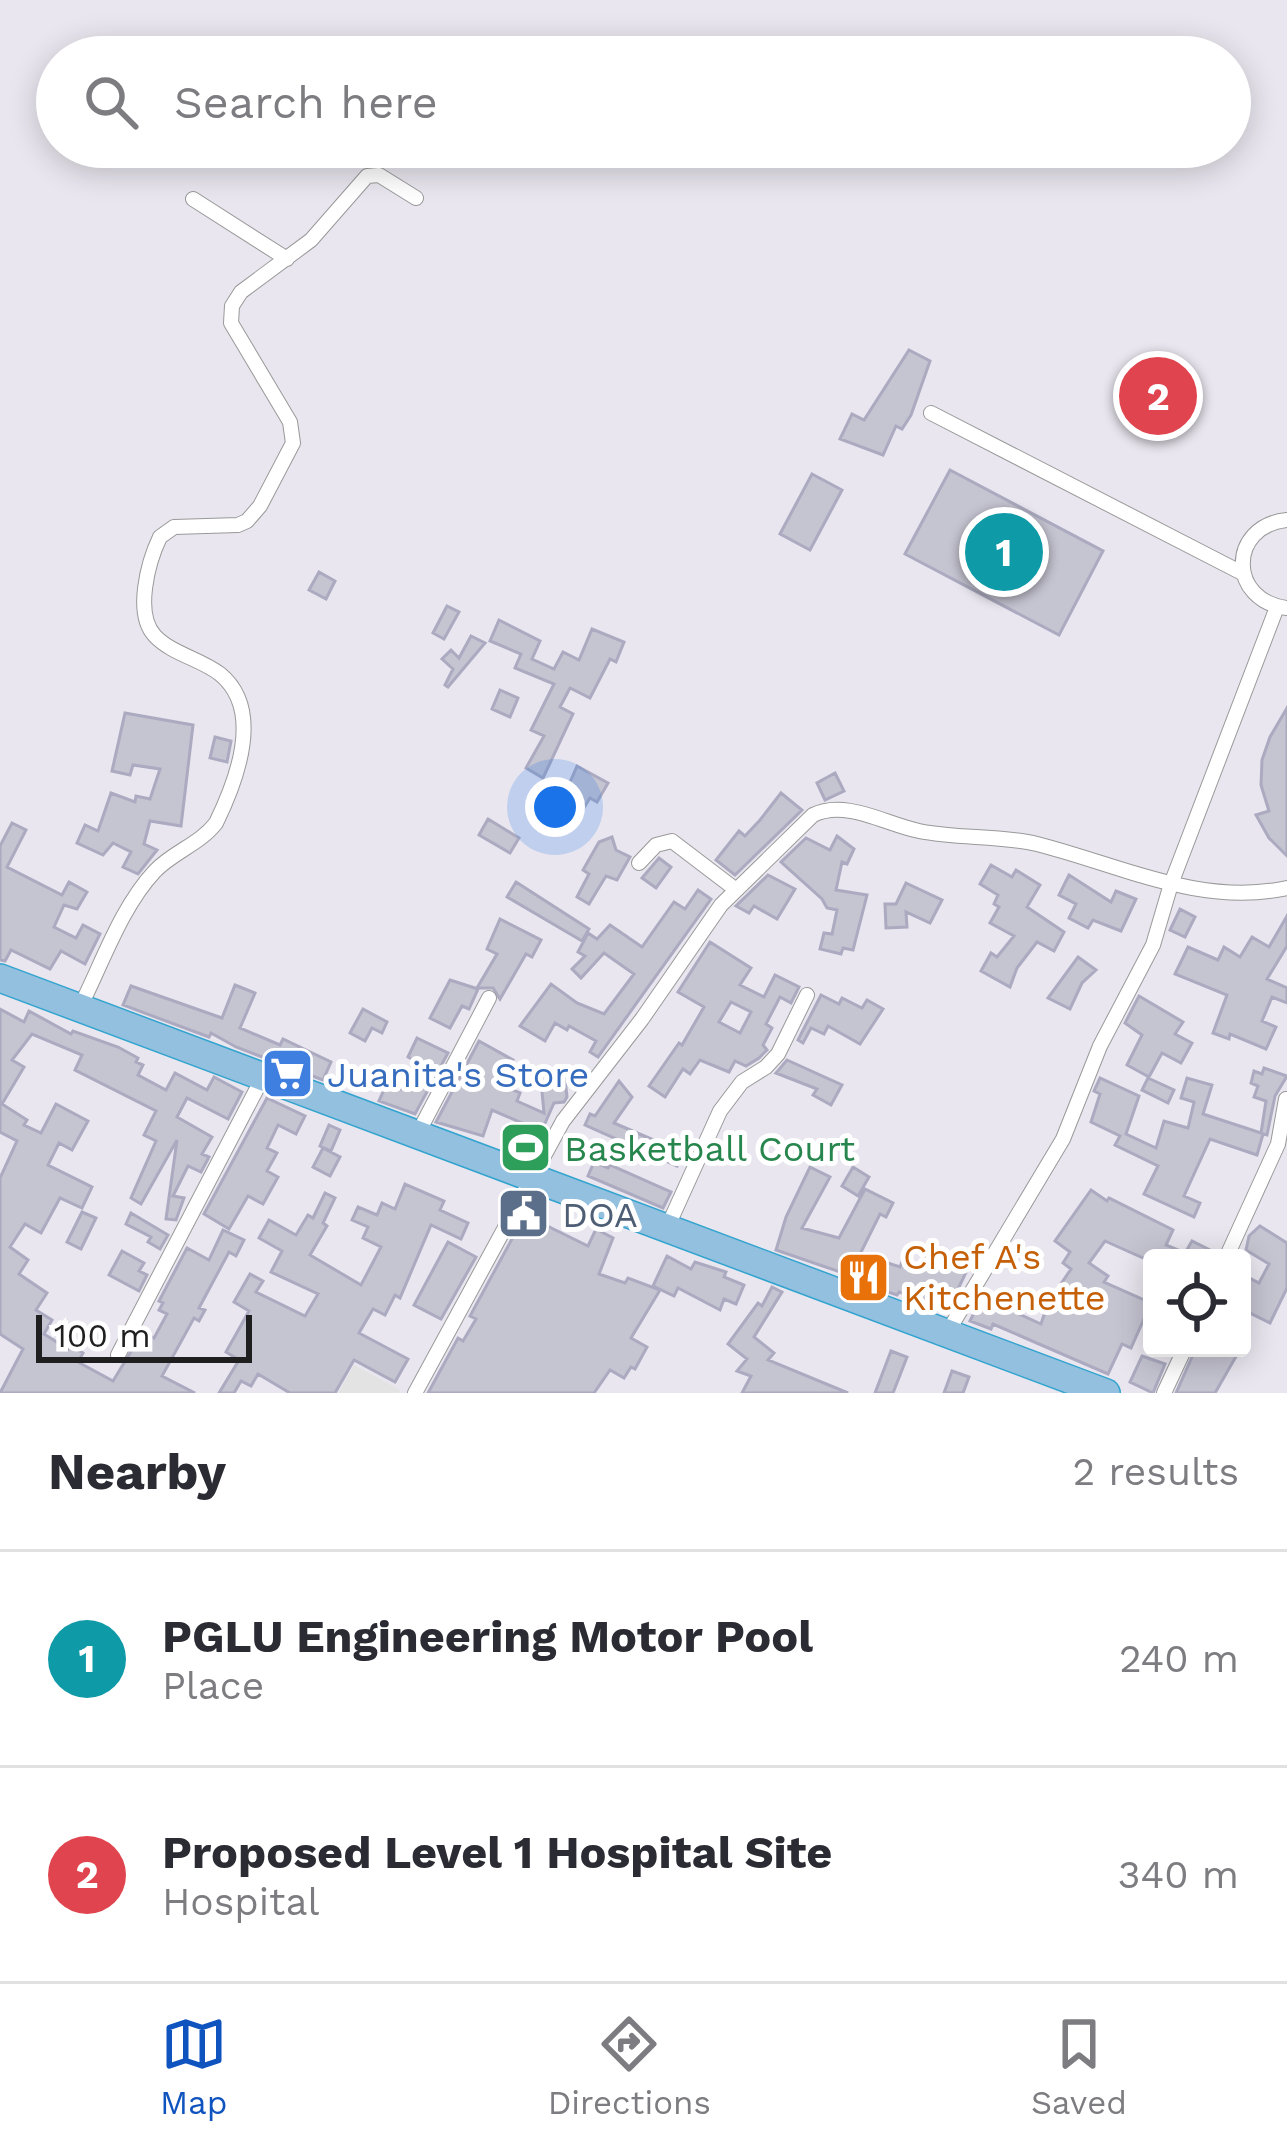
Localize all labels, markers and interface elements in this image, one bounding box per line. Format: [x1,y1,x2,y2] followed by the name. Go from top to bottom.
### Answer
[36,36,1251,168] search box
[78,69,144,135] icon: search
[174,76,438,129] text: Search here
[1119,351,1197,441] pin: 2
[965,507,1043,597] pin: 1
[525,777,585,837] your location
[260,1046,316,1102] supermarket icon: Juanita's Store
[327,1054,589,1096] place label: Juanita's Store
[497,1120,553,1176] sports icon: Basketball Court
[564,1128,855,1170] place label: Basketball Court
[495,1186,551,1242] public building icon: DOA
[562,1194,638,1236] place label: DOA
[903,1236,1106,1319] place label: Chef A's Kitchenette
[836,1249,892,1305] restaurant icon: Chef A's Kitchenette
[1143,1249,1251,1357] map controls
[1143,1249,1251,1357] button: locate
[36,1309,252,1362] scale bar
[54,1316,151,1355] text: 100 m
[48,1442,226,1501] text: Nearby
[1073,1449,1239,1494] text: 2 results
[162,1610,813,1663] text: PGLU Engineering Motor Pool
[79,1636,95,1681] text: 1
[1119,1636,1239,1681] text: 240 m
[162,1663,264,1708] text: Place
[162,1826,832,1879] text: Proposed Level 1 Hospital Site
[75,1852,99,1897] text: 2
[1118,1852,1239,1897] text: 340 m
[162,1879,319,1924] text: Hospital
[160,2011,227,2122] tab: Map
[548,2011,711,2122] tab: Directions
[1031,2011,1127,2122] tab: Saved

